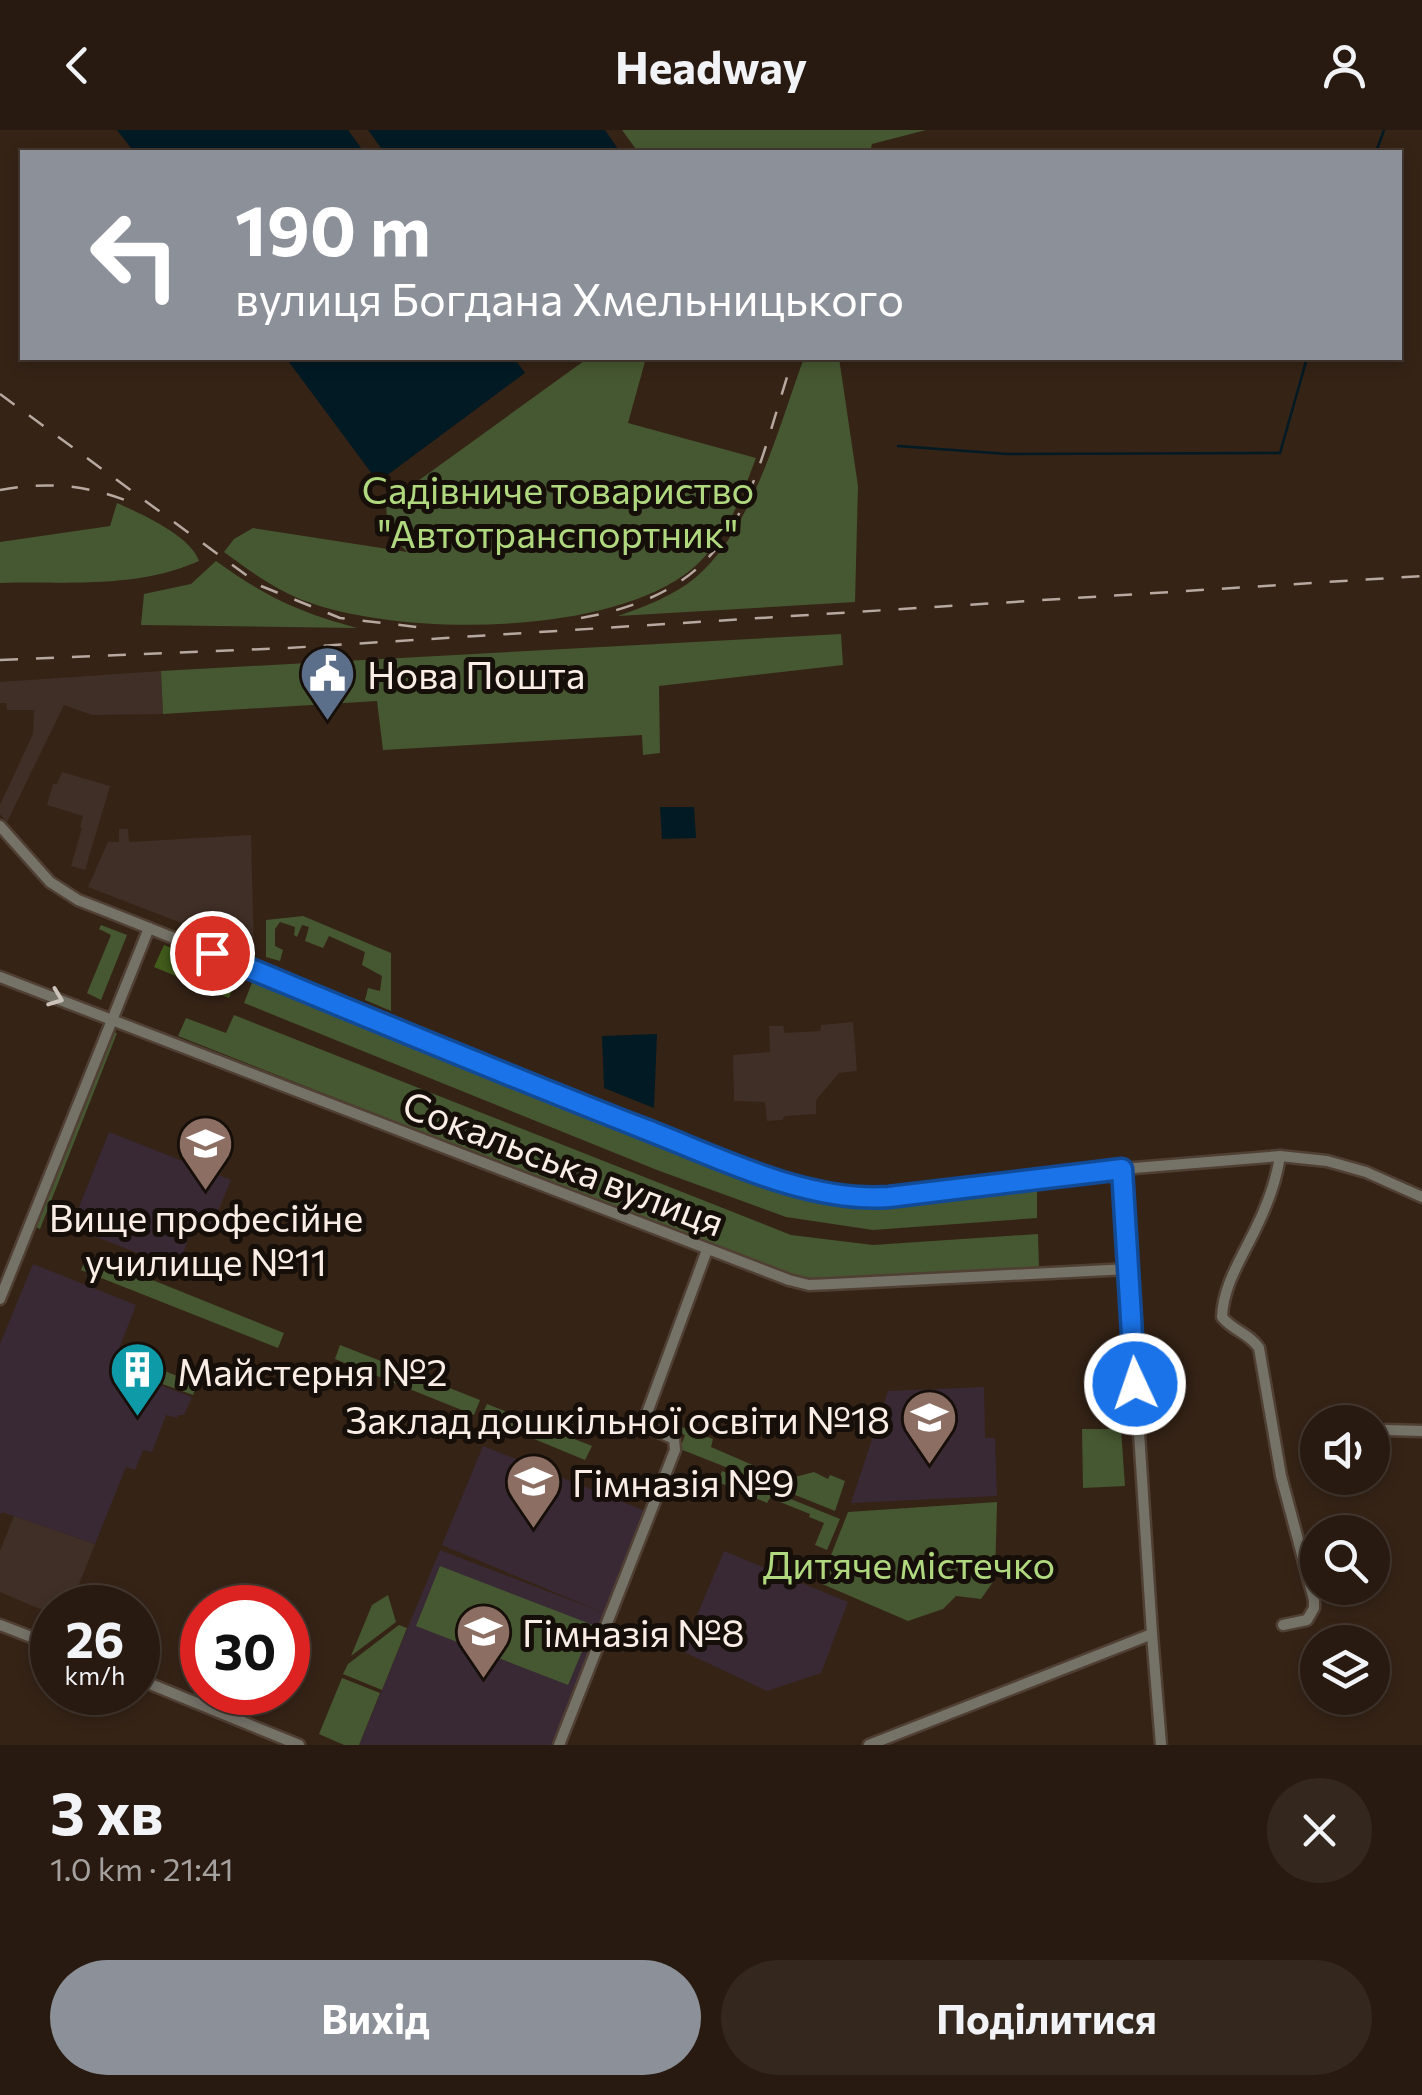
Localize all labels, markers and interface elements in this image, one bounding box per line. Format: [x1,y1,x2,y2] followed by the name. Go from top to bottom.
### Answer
[50,38,105,93] icon: back
[615,38,807,93] text: Headway
[1317,38,1372,93] icon: person
[235,185,431,270] text: 190 m
[70,190,200,320] icon: left
[235,270,904,325] text: вулиця Богдана Хмельницького
[362,465,754,556] park label: Садівниче товариство "Автотранспортник"
[298,643,358,722] public building icon: Нова Пошта
[367,650,586,697] place label: Нова Пошта
[170,911,255,996] pin
[185,926,240,981] icon: arrive
[46,986,63,1007] one-way arrow
[397,1079,731,1245] street label: Сокальська вулиця
[176,1113,236,1192] school or university icon: Вище професійне училище №11
[49,1193,363,1284] place label: Вище професійне училище №11
[1083,1332,1187,1436] position arrow
[108,1340,168,1419] building icon: Майстерня №2
[177,1347,448,1394] place label: Майстерня №2
[899,1388,959,1467] school or university icon: Заклад дошкільної освіти №18
[345,1395,890,1442] place label: Заклад дошкільної освіти №18
[1300,1405,1390,1715] map controls
[1300,1405,1390,1495] button: sound
[503,1451,563,1530] school or university icon: Гімназія №9
[572,1458,795,1505] place label: Гімназія №9
[1300,1515,1390,1605] button: search
[763,1540,1055,1587] park label: Дитяче містечко
[180,1585,310,1715] speed limit sign: 30
[453,1601,513,1680] school or university icon: Гімназія №8
[65,1607,124,1668] text: 26
[522,1608,745,1655] place label: Гімназія №8
[1300,1625,1390,1715] button: layers
[65,1660,125,1690] text: km/h
[50,1774,163,1847] text: 3 хв
[1267,1778,1372,1883] button: close
[50,1848,234,1888] text: 1.0 km · 21:41
[50,1960,701,2075] button: Вихід
[721,1960,1372,2075] button: Поділитися

